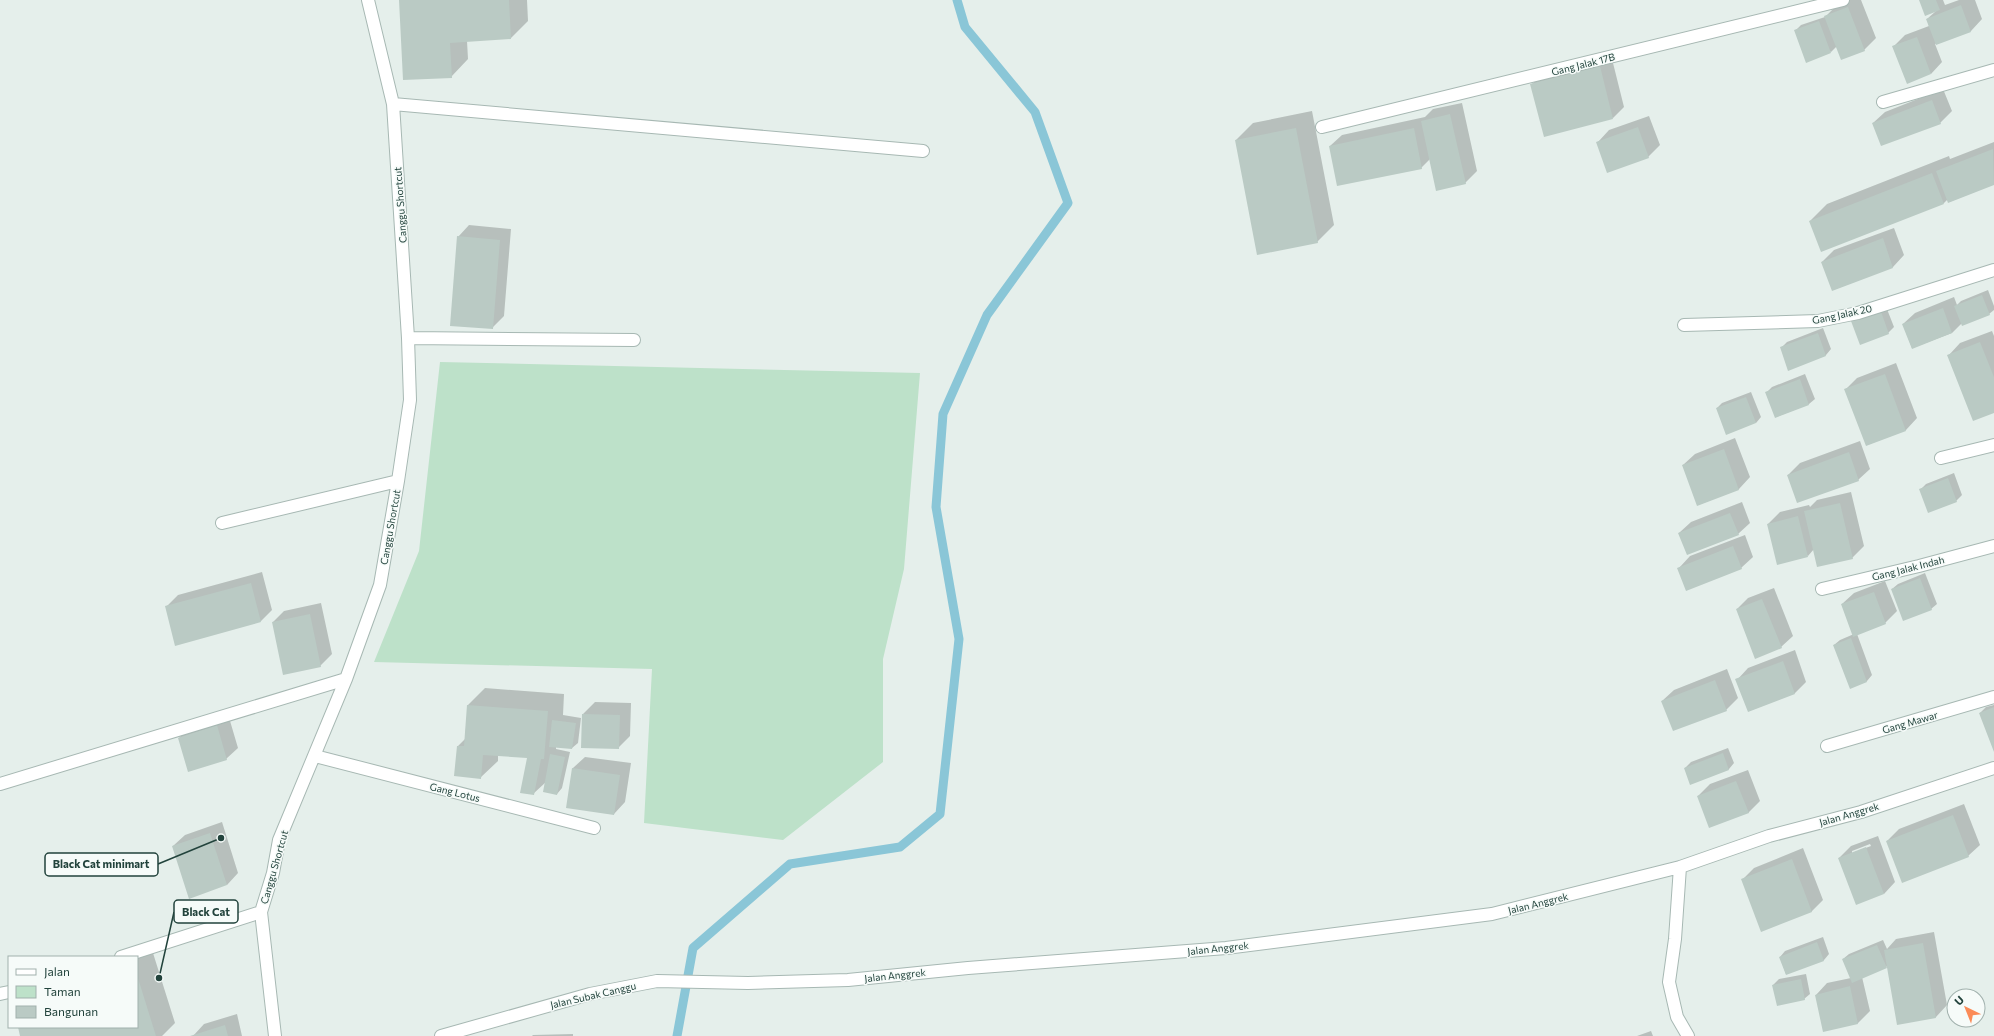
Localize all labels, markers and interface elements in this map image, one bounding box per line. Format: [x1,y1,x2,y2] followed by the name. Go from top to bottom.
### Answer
[1550,50,1616,78] street label: Gang Jalak 17B
[391,166,409,244] street label: Canggu Shortcut
[1811,302,1873,326] street label: Gang Jalak 20
[377,488,403,566] street label: Canggu Shortcut
[1871,553,1945,583] street label: Gang Jalak Indah
[1881,708,1939,736] street label: Gang Mawar
[429,780,482,804] street label: Gang Lotus
[1818,800,1881,828] street label: Jalan Anggrek
[258,829,290,905] street label: Canggu Shortcut
[45,853,158,876] callout: Black Cat minimart
[53,857,150,870] text: Black Cat minimart
[1507,890,1570,916] street label: Jalan Anggrek
[174,900,238,923] callout: Black Cat
[182,905,230,918] text: Black Cat
[1187,939,1250,957] street label: Jalan Anggrek
[8,956,138,1028] legend
[44,964,70,979] text: Jalan
[864,966,927,984] street label: Jalan Anggrek
[549,979,637,1011] street label: Jalan Subak Canggu
[44,984,81,998] text: Taman
[1946,988,1986,1028] north arrow
[1951,993,1966,1008] text: U
[44,1004,98,1018] text: Bangunan

